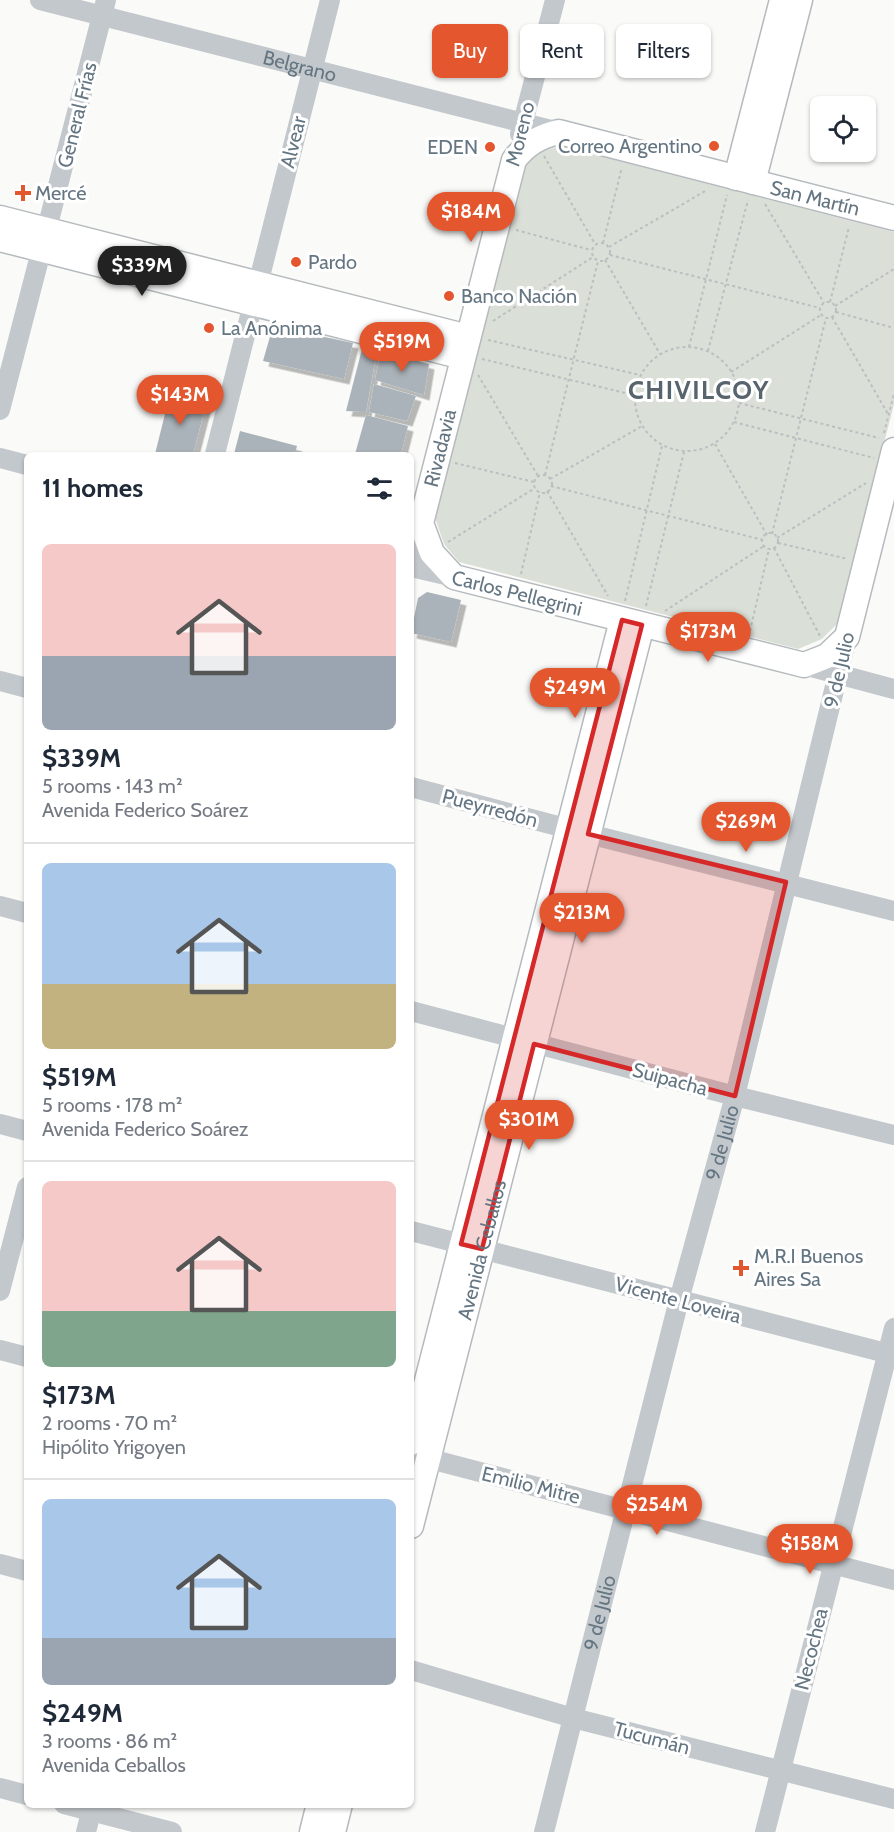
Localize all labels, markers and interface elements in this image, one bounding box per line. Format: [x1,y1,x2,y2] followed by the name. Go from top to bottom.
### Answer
[432,24,508,78] chip: Buy
[520,24,604,78] chip: Rent
[616,24,711,78] chip: Filters
[260,45,339,87] street label: Belgrano
[52,60,102,170] street label: General Frías
[810,96,876,162] map controls
[810,96,876,162] button: locate
[500,99,540,169] street label: Moreno
[275,113,311,170] street label: Alvear
[558,134,702,158] place label: Correo Argentino
[427,135,478,159] place label: EDEN
[707,139,721,153] marker: Correo Argentino
[483,140,497,154] marker: EDEN
[768,175,862,221] street label: San Martín
[35,181,86,205] place label: Mercé
[16,186,30,200] marker: Mercé
[429,192,513,243] pin: $184M
[441,199,501,223] text: $184M
[100,246,184,297] pin: $339M
[308,250,357,274] place label: Pardo
[112,253,172,277] text: $339M
[289,255,303,269] marker: Pardo
[461,284,577,308] place label: Banco Nación
[442,289,456,303] marker: Banco Nación
[221,316,323,340] place label: La Anónima
[202,321,216,335] marker: La Anónima
[360,322,444,373] pin: $519M
[373,329,431,353] text: $519M
[628,374,770,406] district label: CHIVILCOY
[138,375,222,426] pin: $143M
[151,382,209,406] text: $143M
[419,406,461,489] street label: Rivadavia
[42,472,143,504] text: 11 homes
[363,472,396,505] icon: filters
[449,565,585,621] street label: Carlos Pellegrini
[165,583,273,691] icon: home
[666,612,750,663] pin: $173M
[680,619,736,643] text: $173M
[819,630,859,710] street label: 9 de Julio
[533,668,617,719] pin: $249M
[544,675,606,699] text: $249M
[42,742,121,774] text: $339M
[42,774,183,798] text: 5 rooms · 143 m²
[440,784,540,832] street label: Pueyrredón
[42,798,248,822] text: Avenida Federico Soárez
[704,802,788,853] pin: $269M
[715,809,777,833] text: $269M
[540,893,624,944] pin: $213M
[554,900,611,924] text: $213M
[165,902,273,1010] icon: home
[630,1058,710,1101] street label: Suipacha
[42,1061,117,1093] text: $519M
[42,1093,182,1117] text: 5 rooms · 178 m²
[487,1100,571,1151] pin: $301M
[700,1102,744,1183] street label: 9 de Julio
[499,1107,559,1131] text: $301M
[42,1117,248,1141] text: Avenida Federico Soárez
[452,1177,511,1323] street label: Avenida Ceballos
[165,1220,273,1328] icon: home
[754,1244,863,1291] place label: M.R.I Buenos Aires Sa
[732,1259,750,1277] marker: M.R.I Buenos Aires Sa
[612,1272,744,1328] street label: Vicente Loveira
[42,1379,116,1411] text: $173M
[42,1411,177,1435] text: 2 rooms · 70 m²
[42,1435,186,1459] text: Hipólito Yrigoyen
[479,1461,583,1509] street label: Emilio Mitre
[615,1485,699,1536] pin: $254M
[626,1492,688,1516] text: $254M
[768,1524,852,1575] pin: $158M
[781,1531,839,1555] text: $158M
[165,1538,273,1646] icon: home
[578,1573,621,1653] street label: 9 de Julio
[789,1605,833,1693] street label: Necochea
[42,1697,123,1729] text: $249M
[612,1716,692,1760] street label: Tucumán
[42,1729,177,1753] text: 3 rooms · 86 m²
[42,1753,186,1777] text: Avenida Ceballos

